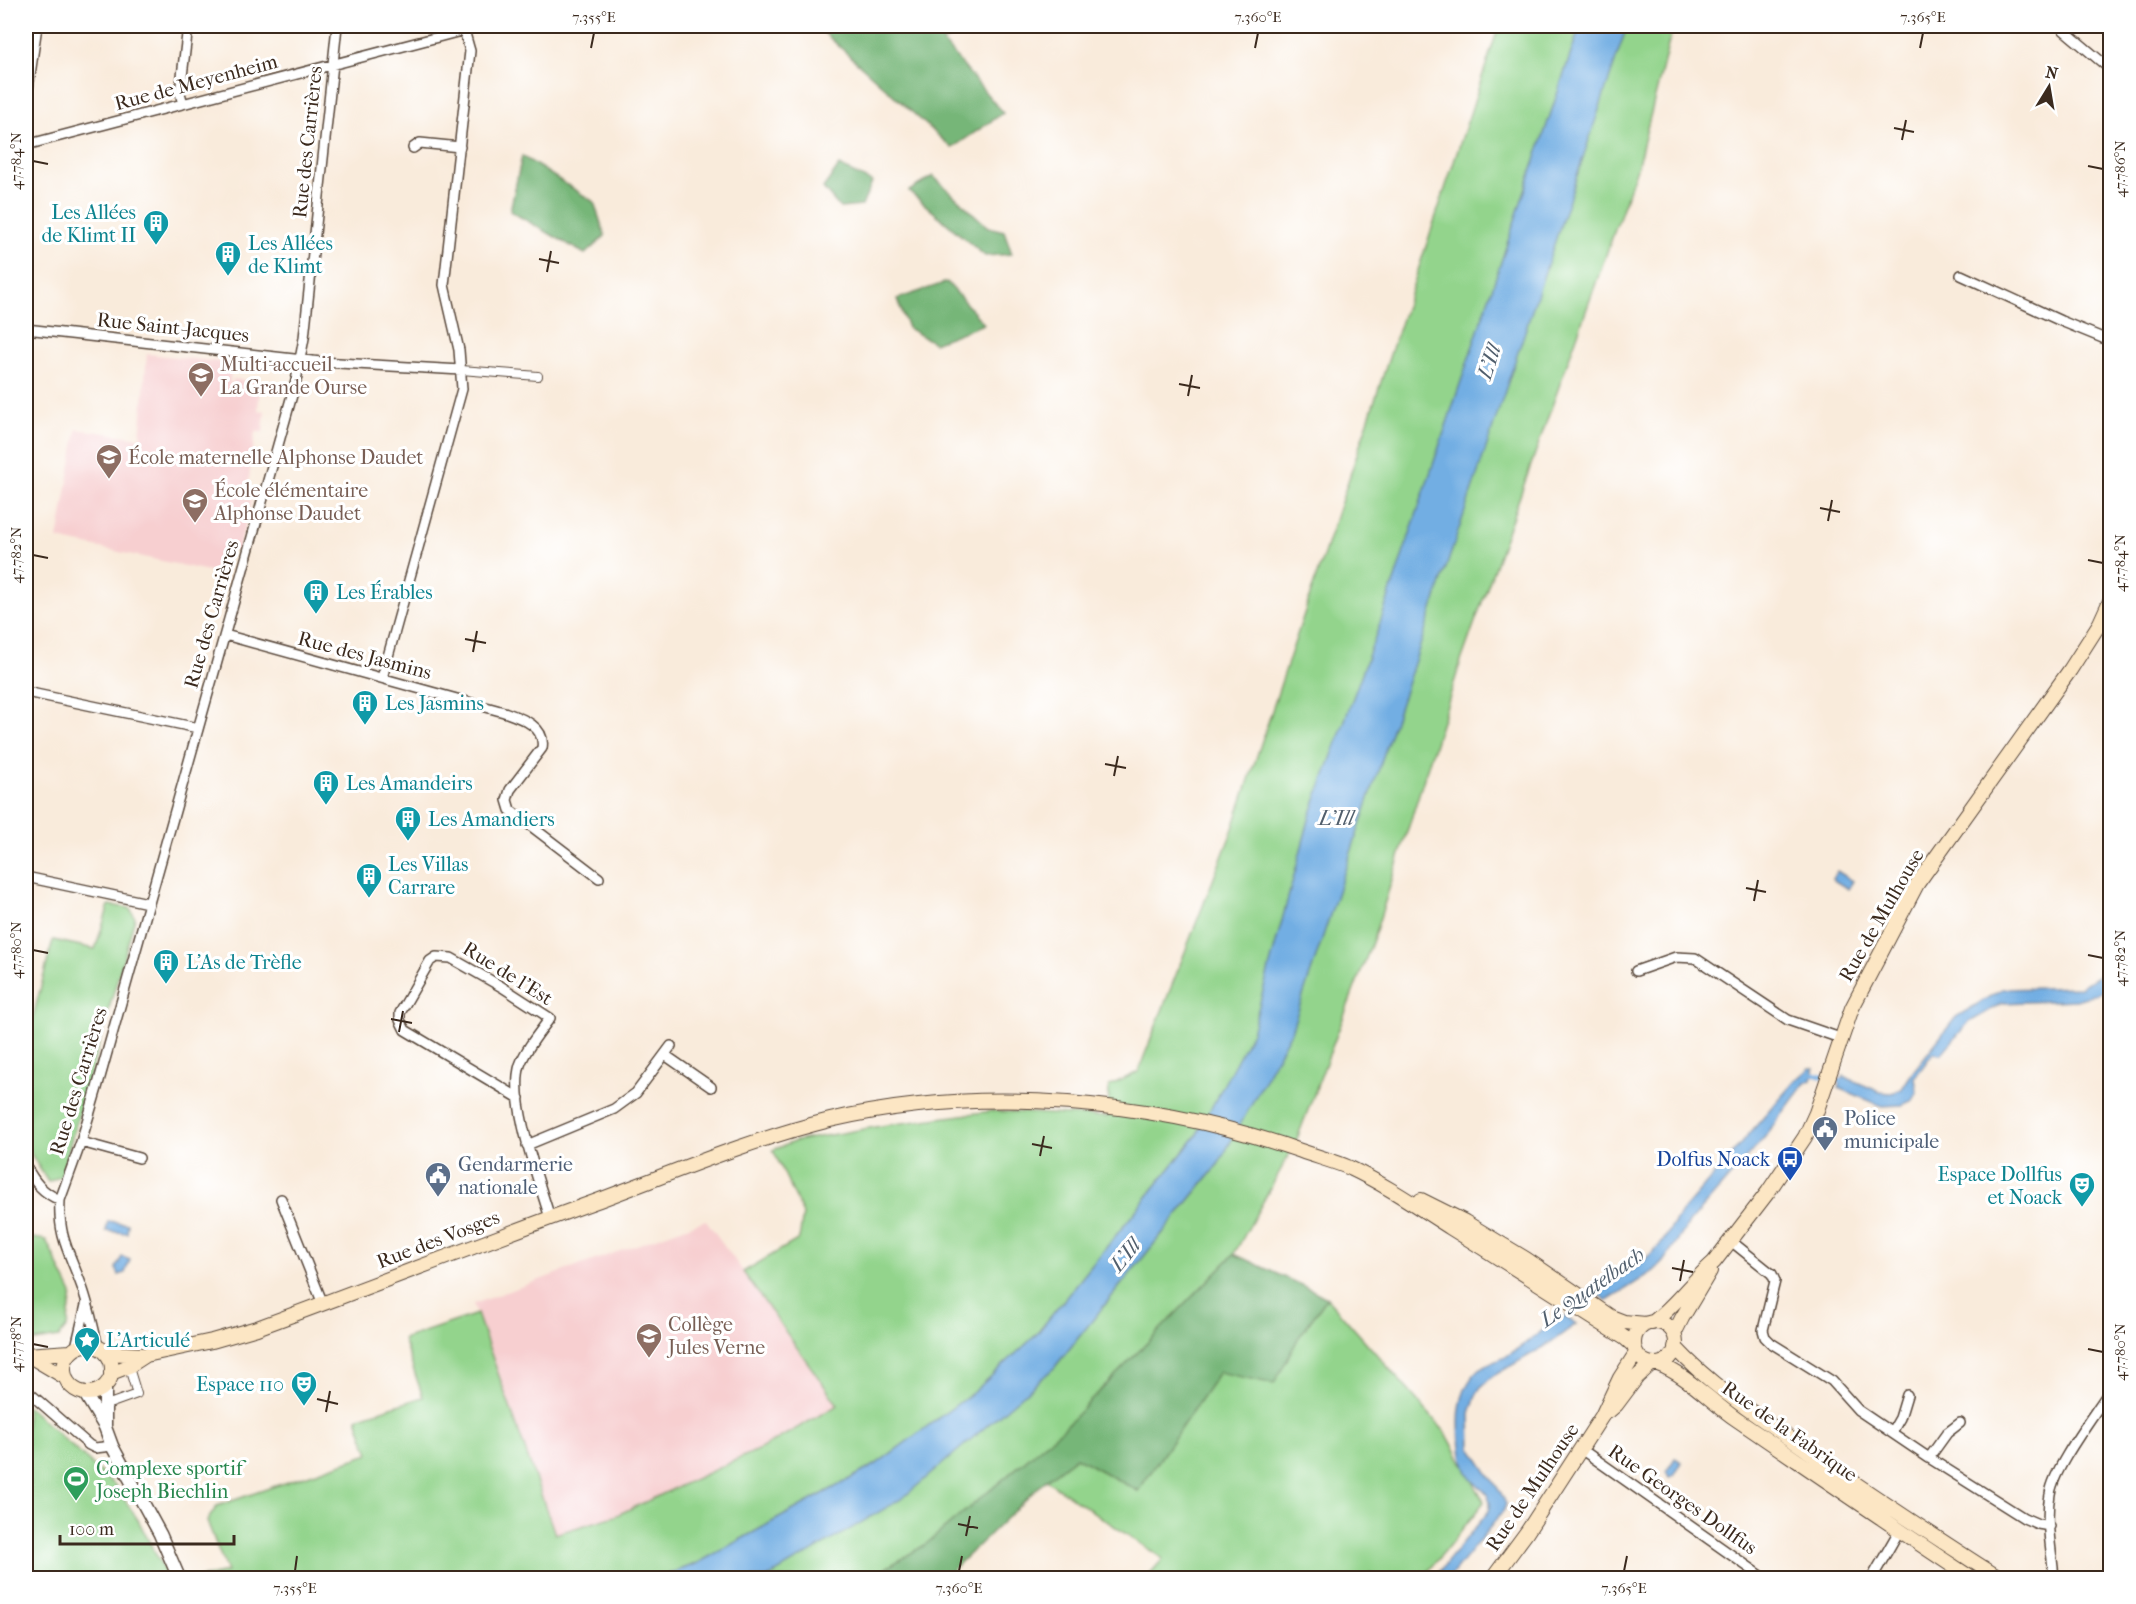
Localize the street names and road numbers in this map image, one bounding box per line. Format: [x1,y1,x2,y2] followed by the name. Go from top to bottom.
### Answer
[112,50,280,115] street label: Rue de Meyenheim
[288,65,327,219] street label: Rue des Carrières
[96,308,250,347] street label: Rue Saint-Jacques
[179,537,244,691] street label: Rue des Carrières
[296,627,434,684] street label: Rue des Jasmins
[1834,845,1929,986] street label: Rue de Mulhouse
[459,937,557,1010] street label: Rue de l'Est
[45,1005,112,1158] street label: Rue des Carrières
[374,1206,503,1273] street label: Rue des Vosges
[1718,1376,1862,1487] street label: Rue de la Fabrique
[1481,1419,1584,1556] street label: Rue de Mulhouse
[1604,1439,1761,1559] street label: Rue Georges Dollfus

